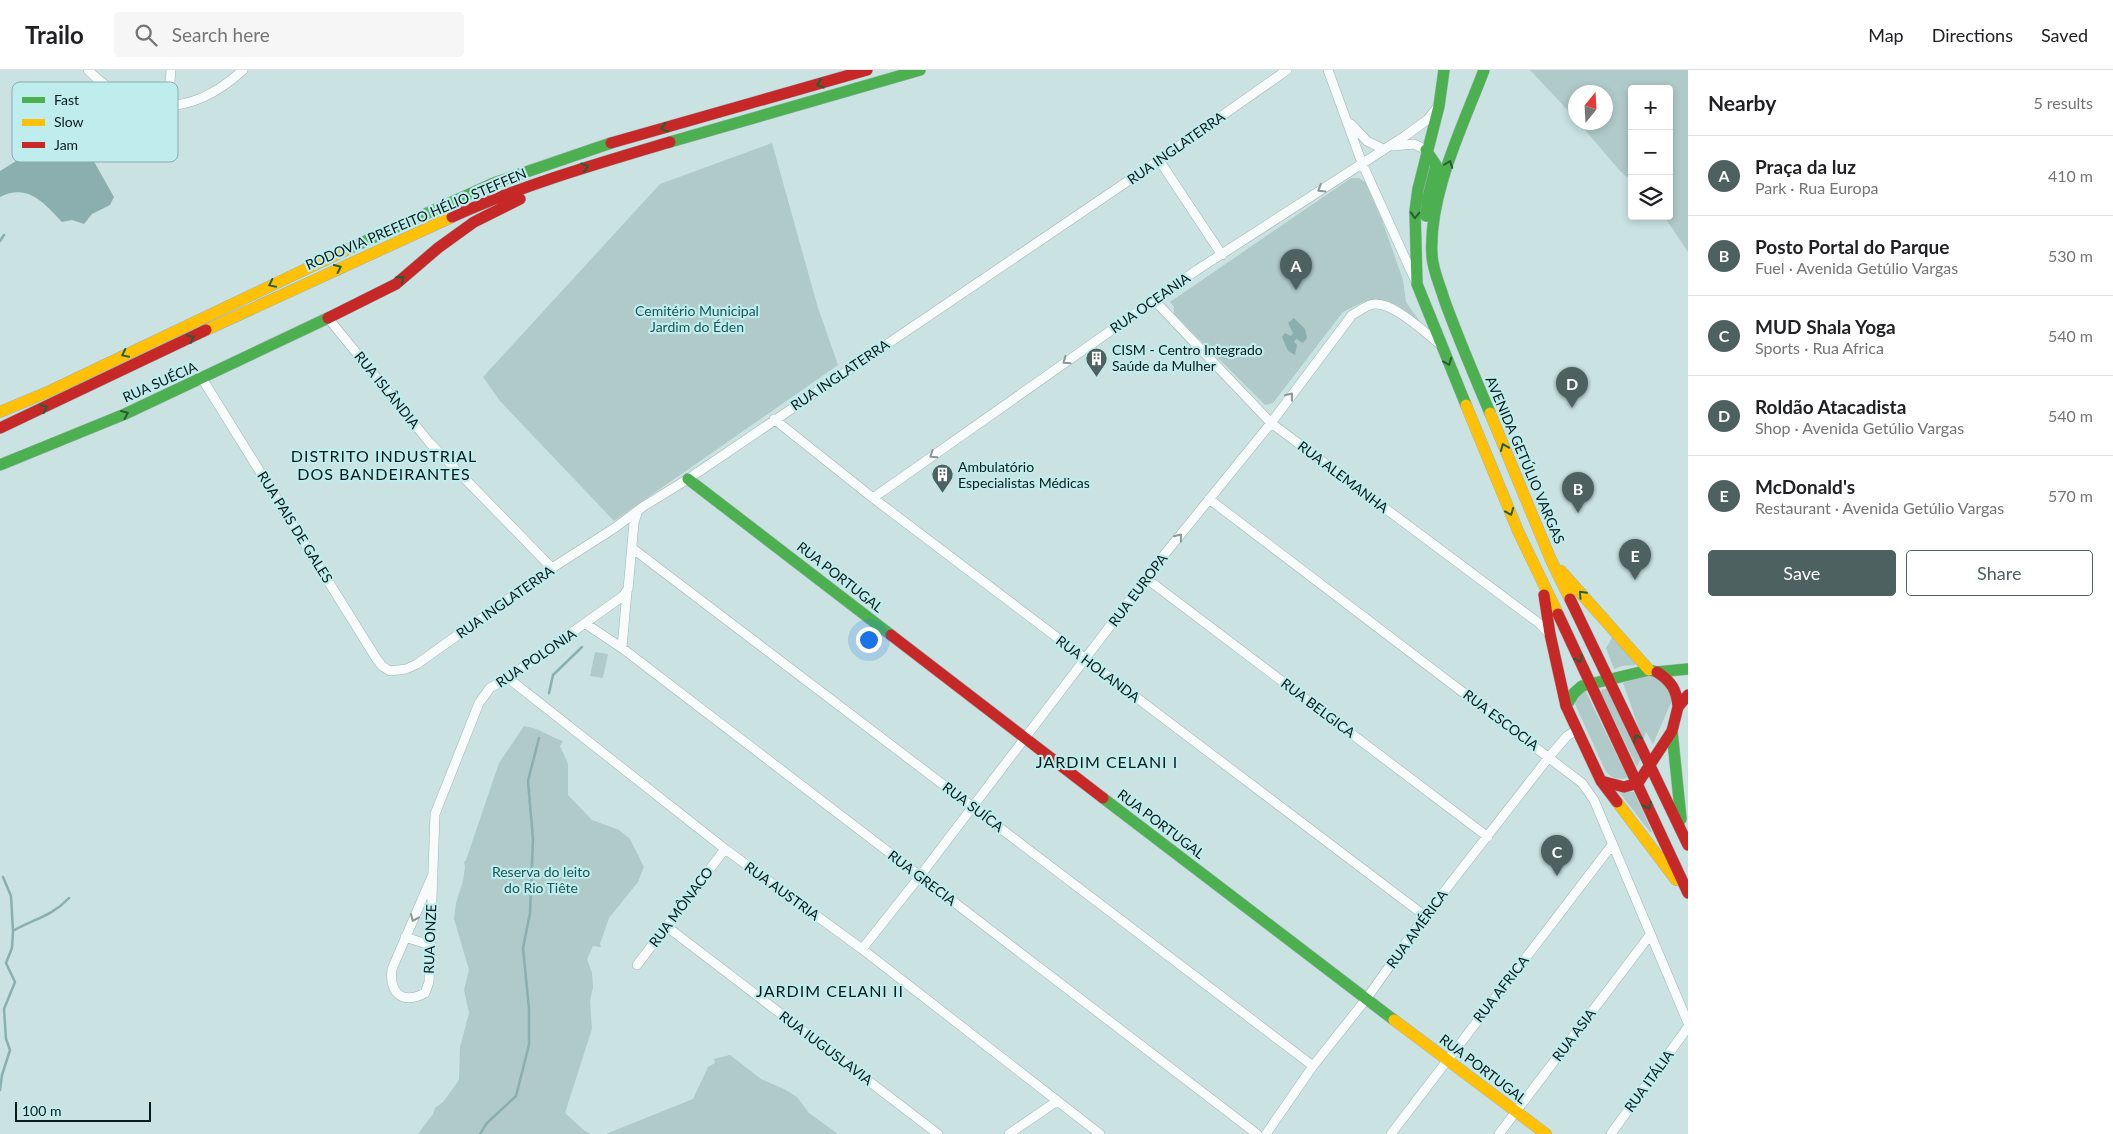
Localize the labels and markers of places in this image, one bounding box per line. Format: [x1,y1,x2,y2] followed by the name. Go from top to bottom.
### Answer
[1280,249,1312,290] pin: A
[1112,341,1263,374] place label: CISM - Centro Integrado Saúde da Mulher
[1084,346,1108,377] building icon: CISM - Centro Integrado Saúde da Mulher
[1556,367,1588,408] pin: D
[958,458,1090,491] place label: Ambulatório Especialistas Médicas
[930,463,954,494] building icon: Ambulatório Especialistas Médicas
[1562,472,1594,513] pin: B
[1619,539,1651,580] pin: E
[1541,835,1573,876] pin: C

